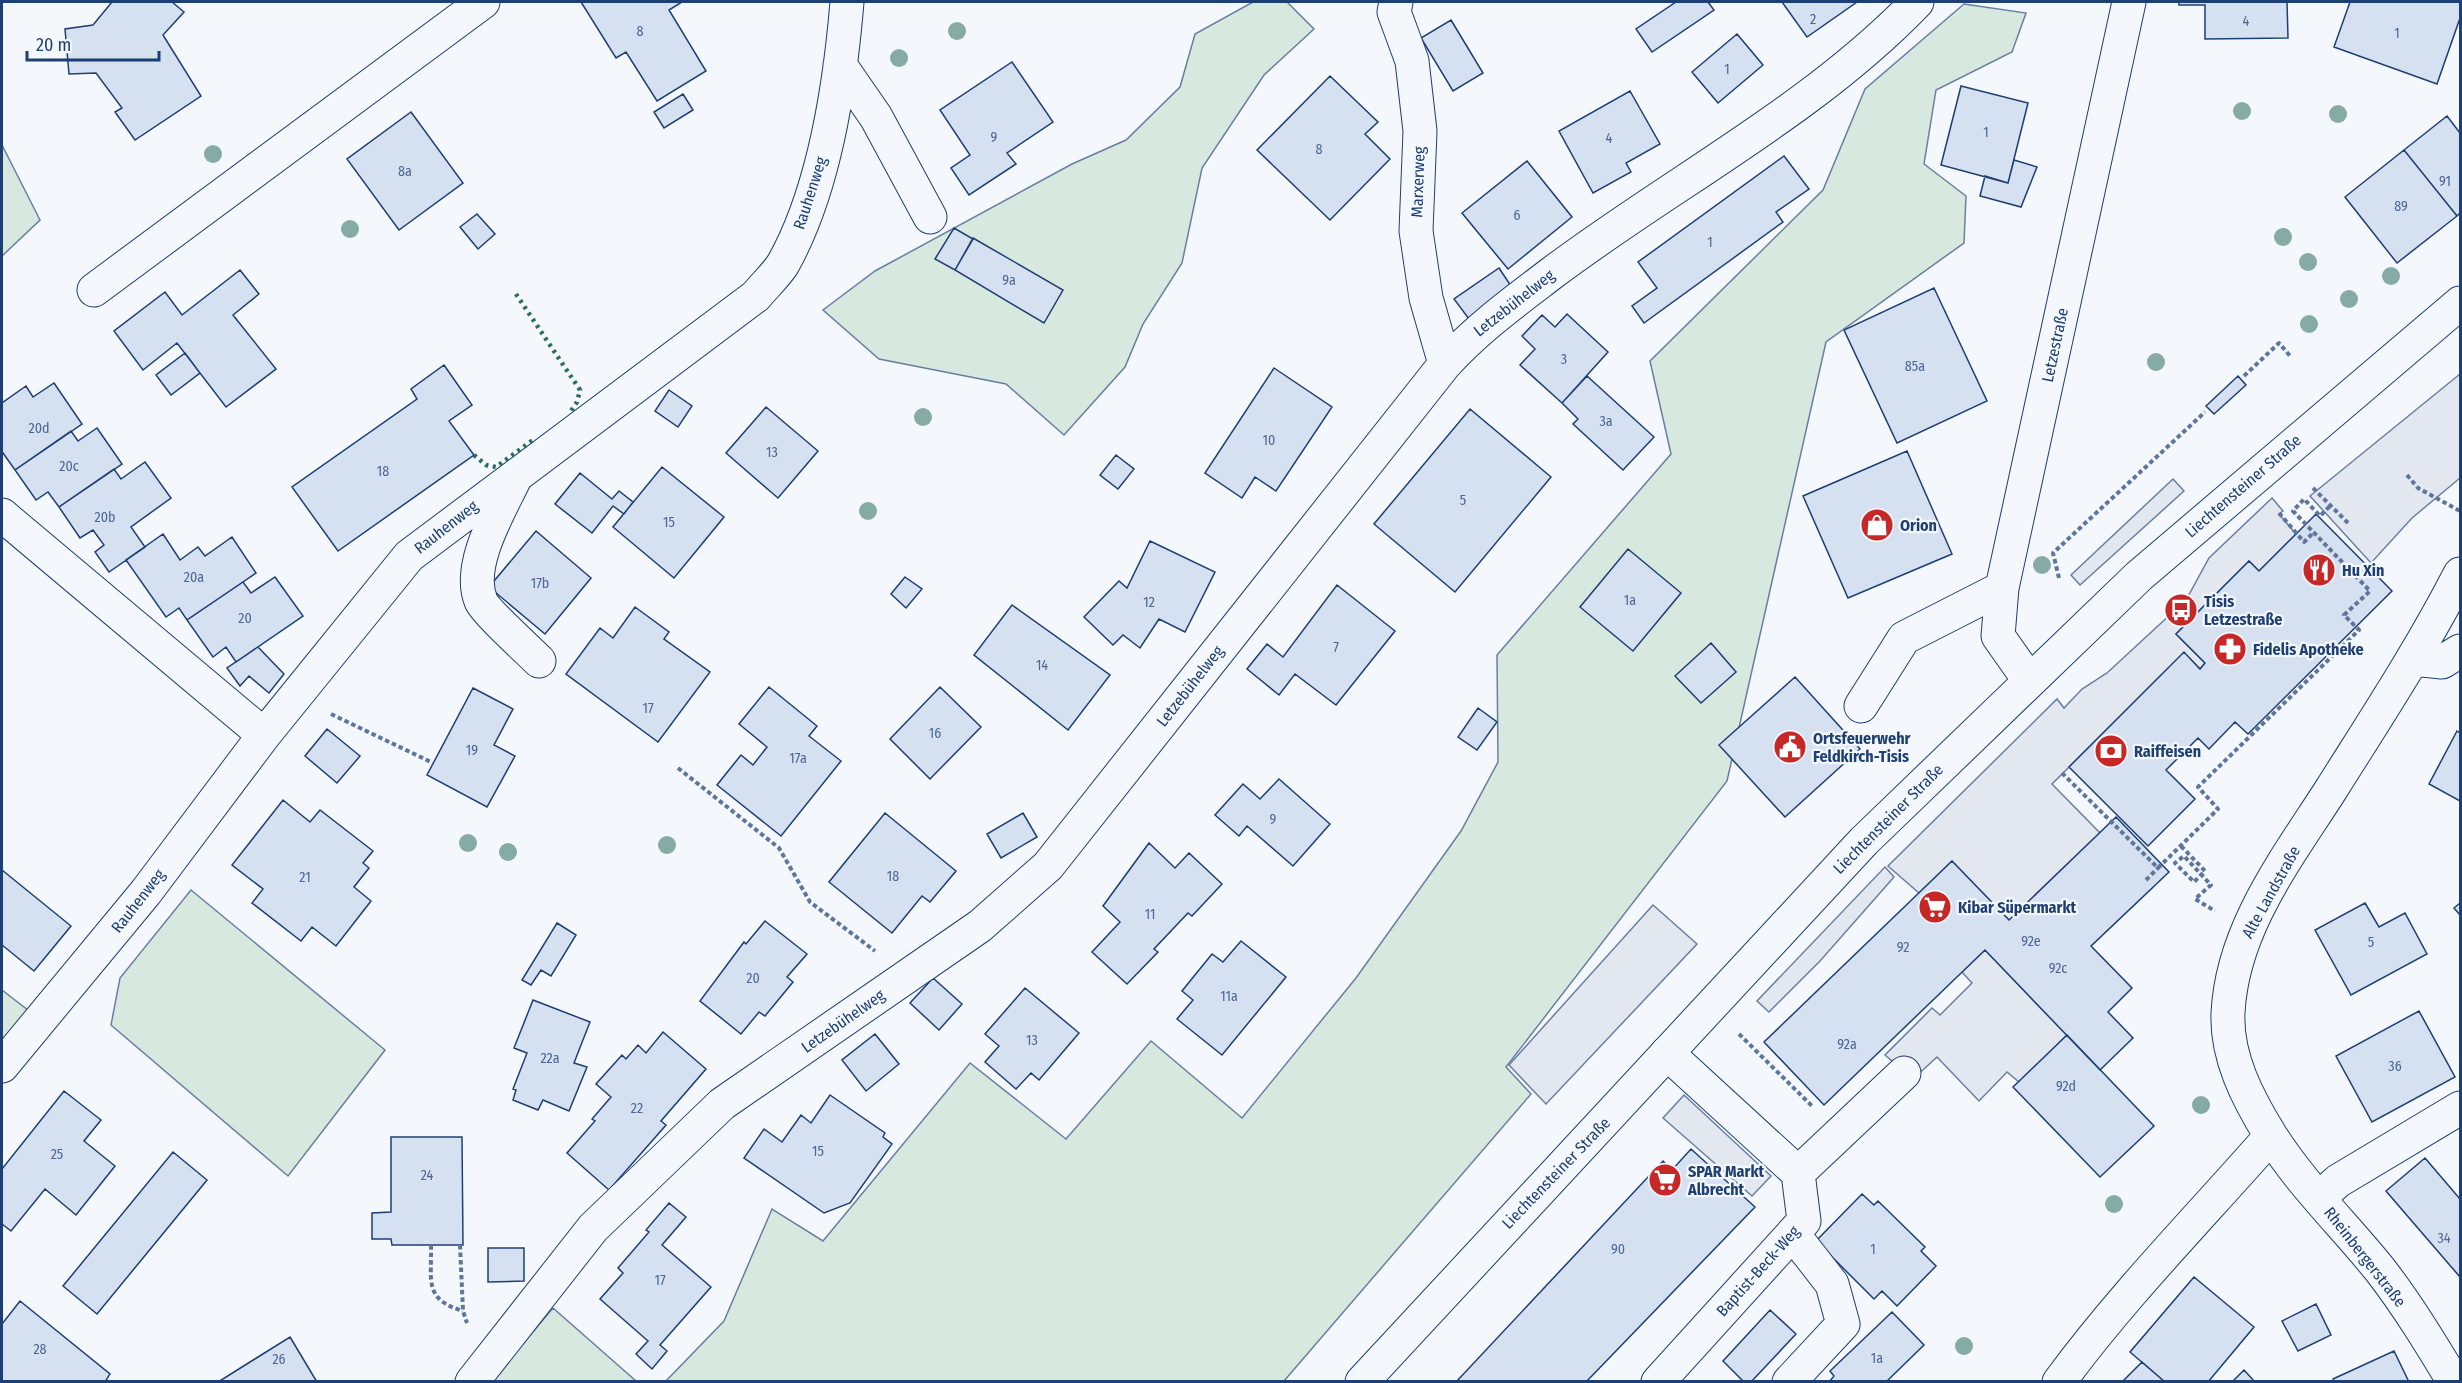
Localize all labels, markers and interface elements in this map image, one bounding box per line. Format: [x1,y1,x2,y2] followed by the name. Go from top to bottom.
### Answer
[1810,11,1816,28] house number: 2
[2243,13,2250,30] house number: 4
[637,23,644,40] house number: 8
[27,24,159,62] scale bar
[2394,25,2400,42] house number: 1
[36,34,71,56] text: 20 m
[1724,61,1730,78] house number: 1
[1983,124,1989,141] house number: 1
[991,129,998,146] house number: 9
[1606,130,1613,147] house number: 4
[1316,141,1323,158] house number: 8
[1407,146,1429,218] street label: Marxerweg
[789,154,831,232] street label: Rauhenweg
[398,163,412,180] house number: 8a
[2439,173,2451,190] house number: 91
[2394,198,2408,215] house number: 89
[1514,207,1521,224] house number: 6
[1707,234,1713,251] house number: 1
[1470,265,1559,340] street label: Letzebühelweg
[1002,272,1016,289] house number: 9a
[2038,306,2072,384] street label: Letzestraße
[1561,351,1567,368] house number: 3
[1905,358,1925,375] house number: 85a
[1599,413,1613,430] house number: 3a
[29,420,49,437] house number: 20d
[2181,430,2305,542] street label: Liechtensteiner Straße
[1263,432,1275,449] house number: 10
[766,444,778,461] house number: 13
[59,458,79,475] house number: 20c
[377,463,389,480] house number: 18
[1460,492,1466,509] house number: 5
[410,496,482,558] street label: Rauhenweg
[1859,507,1895,543] shop icon: Orion
[95,509,115,526] house number: 20b
[663,514,675,531] house number: 15
[1900,516,1937,535] place label: Orion
[2301,552,2337,588] restaurant icon: Hu Xin
[2342,561,2384,580] place label: Hu Xin
[184,569,204,586] house number: 20a
[531,575,549,592] house number: 17b
[1624,592,1636,609] house number: 1a
[2163,592,2199,628] bus stop icon: Tisis Letzestraße
[2204,592,2282,629] place label: Tisis Letzestraße
[1143,594,1155,611] house number: 12
[238,610,252,627] house number: 20
[2212,631,2248,667] pharmacy icon: Fidelis Apotheke
[1333,639,1339,656] house number: 7
[2253,640,2364,659] place label: Fidelis Apotheke
[1153,641,1228,730] street label: Letzebühelweg
[1036,657,1048,674] house number: 14
[642,700,654,717] house number: 17
[929,725,941,742] house number: 16
[1772,729,1808,765] public building icon: Ortsfeuerwehr Feldkirch-Tisis
[1813,729,1911,766] place label: Ortsfeuerwehr Feldkirch-Tisis
[2093,733,2129,769] bank icon: Raiffeisen
[466,742,478,759] house number: 19
[2134,742,2201,761] place label: Raiffeisen
[789,750,807,767] house number: 17a
[1829,760,1947,878] street label: Liechtensteiner Straße
[1270,811,1277,828] house number: 9
[2238,842,2304,941] street label: Alte Landstraße
[107,865,169,937] street label: Rauhenweg
[887,868,899,885] house number: 18
[299,869,311,886] house number: 21
[1917,889,1953,925] supermarket icon: Kibar Süpermarkt
[1958,898,2077,917] place label: Kibar Süpermarkt
[1145,906,1155,923] house number: 11
[2021,933,2041,950] house number: 92e
[2368,934,2374,951] house number: 5
[1897,939,1909,956] house number: 92
[2049,960,2067,977] house number: 92c
[746,970,760,987] house number: 20
[798,985,889,1057] street label: Letzebühelweg
[1220,988,1238,1005] house number: 11a
[1026,1032,1038,1049] house number: 13
[1837,1036,1857,1053] house number: 92a
[540,1050,560,1067] house number: 22a
[2388,1058,2402,1075] house number: 36
[2056,1078,2076,1095] house number: 92d
[631,1100,643,1117] house number: 22
[1498,1113,1614,1233] street label: Liechtensteiner Straße
[812,1143,824,1160] house number: 15
[51,1146,63,1163] house number: 25
[1647,1162,1683,1198] supermarket icon: SPAR Markt Albrecht
[1687,1162,1765,1199] place label: SPAR Markt Albrecht
[421,1167,434,1184] house number: 24
[2320,1203,2410,1311] street label: Rheinbergerstraße
[1712,1221,1804,1320] street label: Baptist-Beck-Weg
[2437,1230,2451,1247] house number: 34
[1611,1241,1625,1258] house number: 90
[1870,1241,1876,1258] house number: 1
[654,1272,666,1289] house number: 17
[33,1341,47,1358] house number: 28
[1871,1350,1883,1367] house number: 1a
[272,1351,286,1368] house number: 26

